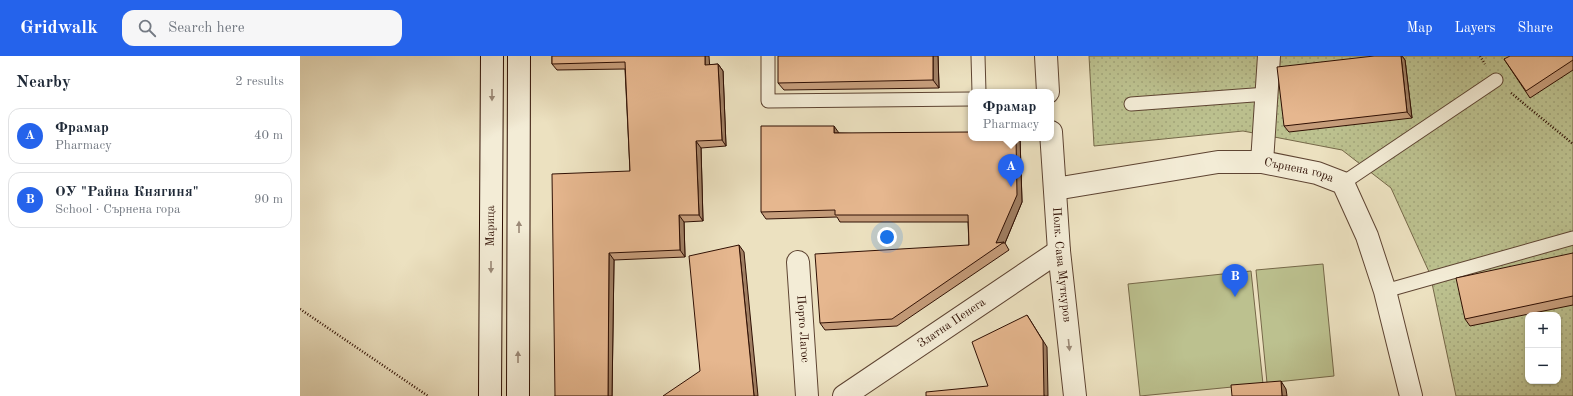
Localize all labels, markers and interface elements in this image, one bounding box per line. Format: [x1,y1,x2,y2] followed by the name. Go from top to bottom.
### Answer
[122,10,402,46] search box
[136,17,158,39] icon: search
[20,19,98,38] text: Gridwalk
[168,21,245,36] text: Search here
[1407,21,1433,35] text: Map
[1455,21,1496,35] text: Layers
[1518,21,1553,35] text: Share
[16,74,71,91] text: Nearby
[235,75,284,88] text: 2 results
[489,89,495,102] one-way arrow
[968,89,1054,141] popup
[983,100,1036,115] text: Фрамар
[983,118,1039,131] text: Pharmacy
[55,121,109,136] text: Фрамар
[25,129,35,142] text: A
[254,129,283,142] text: 40 m
[55,139,112,152] text: Pharmacy
[998,154,1024,187] pin: A
[1263,157,1335,185] street label: Сърнена гора
[55,185,199,200] text: ОУ "Райна Княгиня"
[25,193,35,206] text: B
[254,193,283,206] text: 90 m
[55,203,180,216] text: School · Сърнена гора
[485,205,497,247] street label: Марица
[1050,207,1073,323] street label: Полк. Сава Муткуров
[516,220,522,233] one-way arrow
[877,227,897,247] your location
[488,261,494,274] one-way arrow
[1222,264,1248,297] pin: B
[794,295,811,363] street label: Порто Лагос
[916,296,988,350] street label: Златна Пенега
[1525,312,1561,384] map controls
[1525,312,1561,348] button: +
[1066,339,1073,351] one-way arrow
[1525,348,1561,384] button: −
[515,350,521,363] one-way arrow

